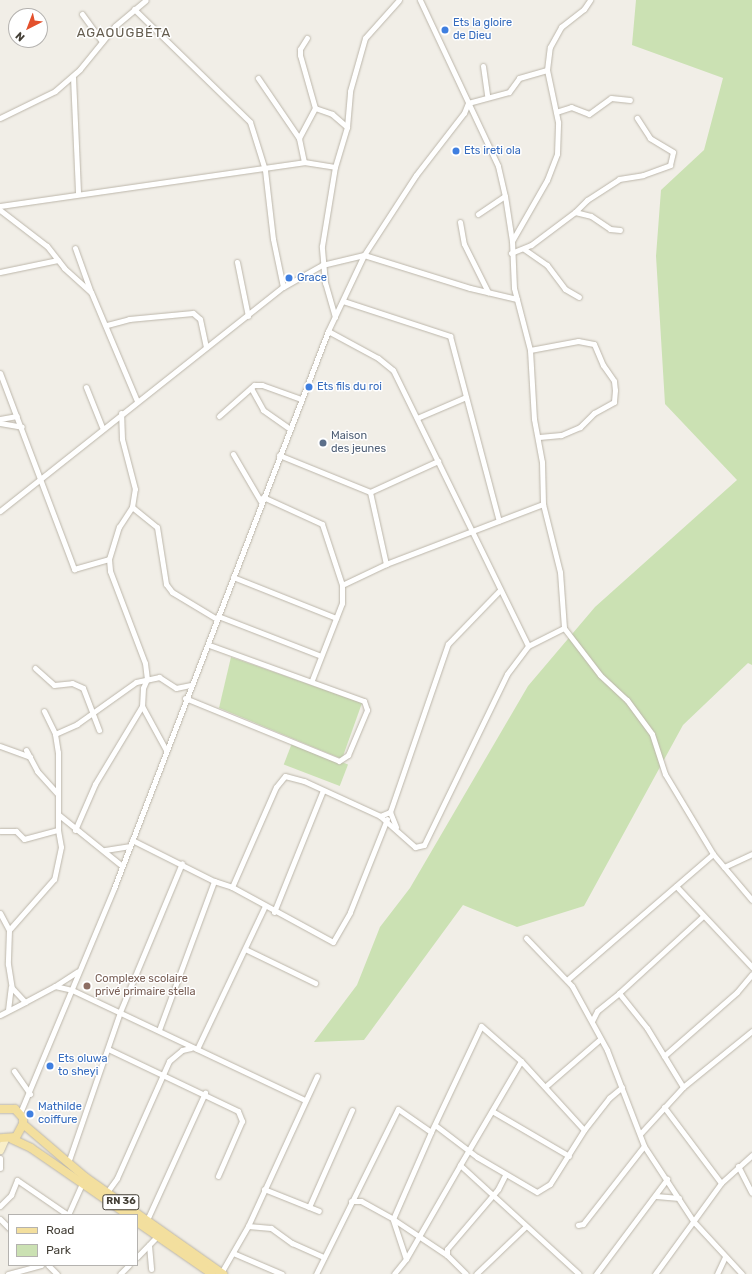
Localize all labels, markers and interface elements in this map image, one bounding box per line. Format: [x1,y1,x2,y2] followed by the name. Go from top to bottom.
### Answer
[8,8,48,48] north arrow
[453,17,512,43] place label: Ets la gloire de Dieu
[77,25,171,41] district label: AGAOUGBÉTA
[440,25,450,35] marker: Ets la gloire de Dieu
[13,29,28,44] text: N
[464,144,521,158] place label: Ets ireti ola
[451,146,461,156] marker: Ets ireti ola
[297,271,327,285] place label: Grace
[284,273,294,283] marker: Grace
[317,380,382,394] place label: Ets fils du roi
[304,382,314,392] marker: Ets fils du roi
[331,430,386,456] place label: Maison des jeunes
[318,438,328,448] marker: Maison des jeunes
[95,973,195,999] place label: Complexe scolaire privé primaire stella
[82,981,92,991] marker: Complexe scolaire privé primaire stella
[58,1053,108,1079] place label: Ets oluwa to sheyi
[45,1061,55,1071] marker: Ets oluwa to sheyi
[38,1101,82,1127] place label: Mathilde coiffure
[25,1109,35,1119] marker: Mathilde coiffure
[102,1194,140,1210] road number: RN 36
[8,1214,138,1266] legend
[46,1223,74,1237] text: Road
[46,1243,71,1257] text: Park

